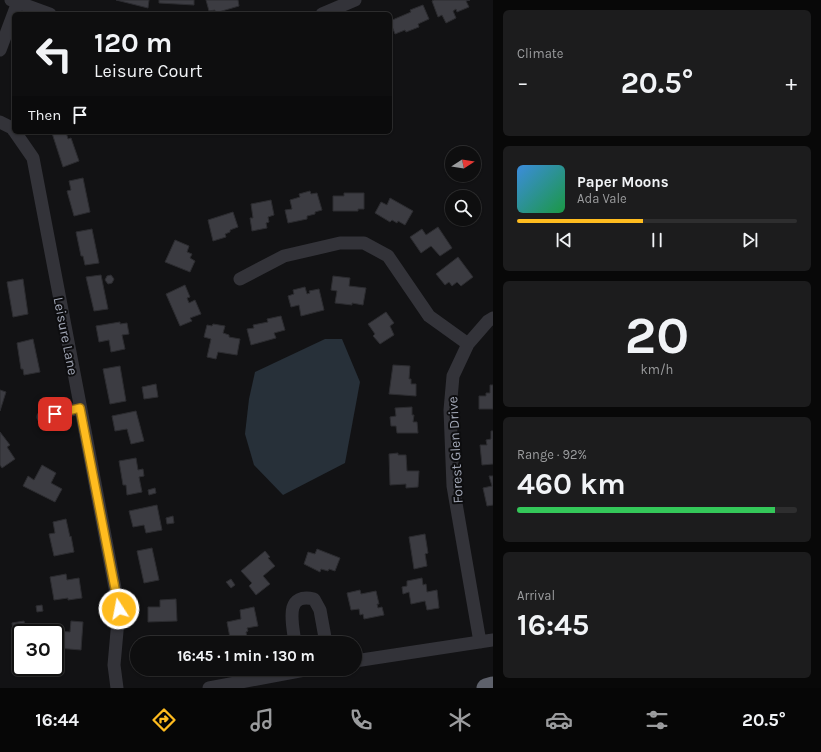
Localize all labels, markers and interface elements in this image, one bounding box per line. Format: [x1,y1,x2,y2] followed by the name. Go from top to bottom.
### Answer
[94,26,172,59] text: 120 m
[28,28,80,80] icon: left
[517,46,563,61] text: Climate
[94,60,202,82] text: Leisure Court
[621,65,693,101] text: 20.5°
[517,70,529,96] text: −
[785,70,797,96] text: +
[69,104,91,126] icon: arrive
[28,106,61,124] text: Then
[445,146,481,182] north arrow
[445,146,481,226] map controls
[577,173,669,191] text: Paper Moons
[445,190,481,226] button: search
[577,191,627,206] text: Ada Vale
[553,229,575,251] icon: previous
[646,229,668,251] icon: pause
[739,229,761,251] icon: next
[50,296,81,377] street label: Leisure Lane
[625,305,689,366] text: 20
[641,362,673,377] text: km/h
[444,396,467,504] street label: Forest Glen Drive
[38,397,72,431] pin
[44,403,66,425] icon: arrive
[517,447,587,462] text: Range · 92%
[517,466,626,502] text: 460 km
[98,588,140,630] position arrow
[517,588,555,603] text: Arrival
[517,607,589,643] text: 16:45
[12,624,64,676] speed limit sign: 30
[177,647,315,665] text: 16:45 · 1 min · 130 m
[150,706,178,734] icon: directions
[248,706,276,734] icon: music
[347,706,375,734] icon: phone
[446,706,474,734] icon: climate
[545,706,573,734] icon: car
[643,706,671,734] icon: filters
[35,709,79,731] text: 16:44
[742,709,786,731] text: 20.5°

